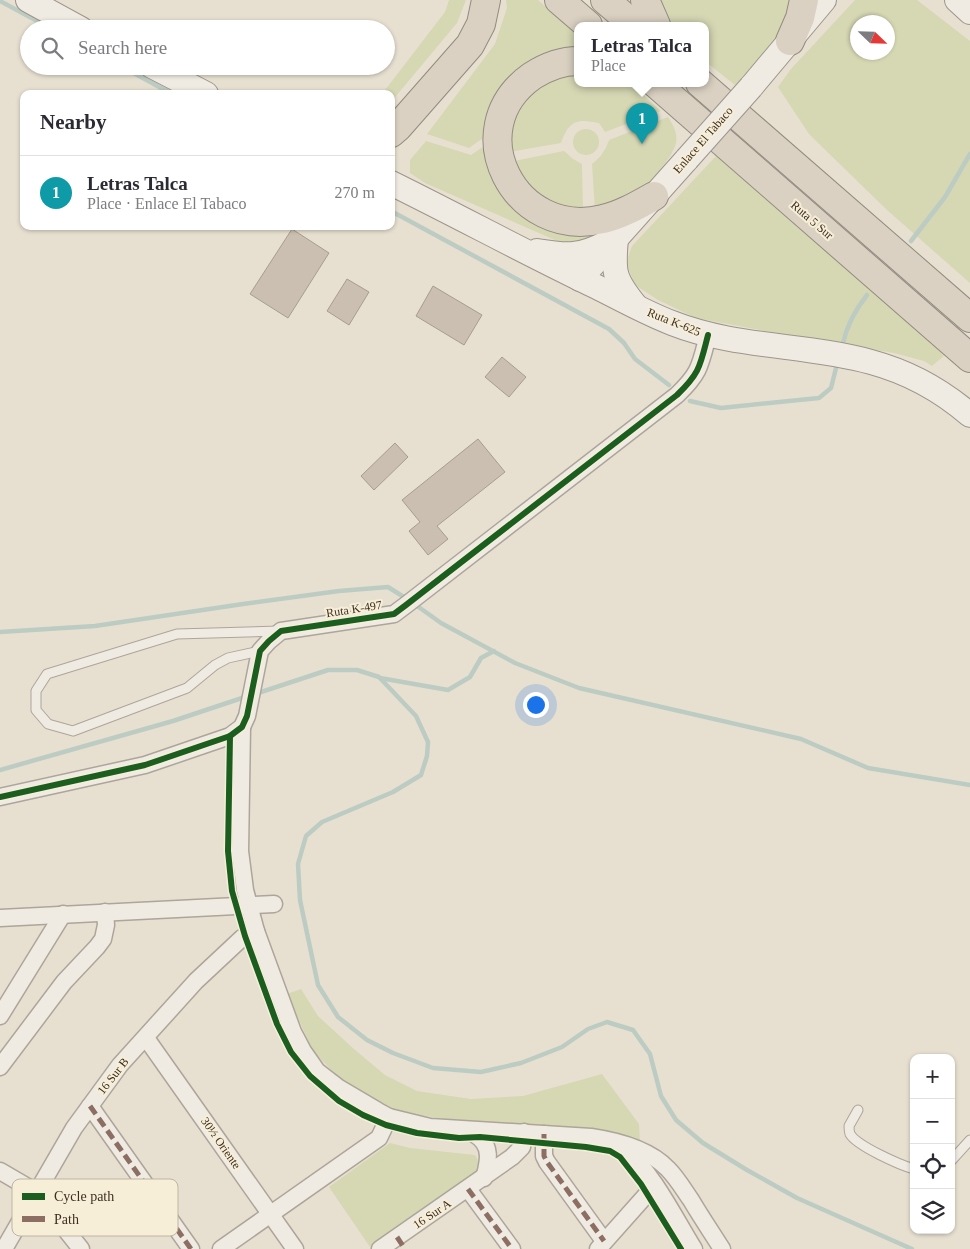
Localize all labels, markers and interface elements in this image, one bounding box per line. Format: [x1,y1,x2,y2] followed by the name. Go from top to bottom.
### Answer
[850,15,895,60] north arrow
[20,20,395,75] search box
[574,22,709,87] popup
[38,34,66,62] icon: search
[591,35,692,56] text: Letras Talca
[78,37,167,58] text: Search here
[591,57,626,74] text: Place
[626,103,658,144] pin: 1
[670,104,736,176] street label: Enlace El Tabaco
[40,110,107,134] text: Nearby
[87,173,188,194] text: Letras Talca
[52,184,60,201] text: 1
[335,184,375,201] text: 270 m
[87,195,246,212] text: Place · Enlace El Tabaco
[788,198,836,242] street label: Ruta 5 Sur
[645,305,703,339] street label: Ruta K-625
[325,598,383,620] street label: Ruta K-497
[523,692,549,718] your location
[910,1054,955,1234] map controls
[910,1054,955,1099] button: +
[94,1055,132,1097] street label: 16 Sur B
[910,1099,955,1144] button: −
[198,1114,244,1172] street label: 30½ Oriente
[910,1144,955,1189] button: locate
[12,1179,178,1236] legend
[54,1189,114,1204] text: Cycle path
[910,1189,955,1234] button: layers
[410,1196,454,1232] street label: 16 Sur A
[54,1212,79,1227] text: Path

